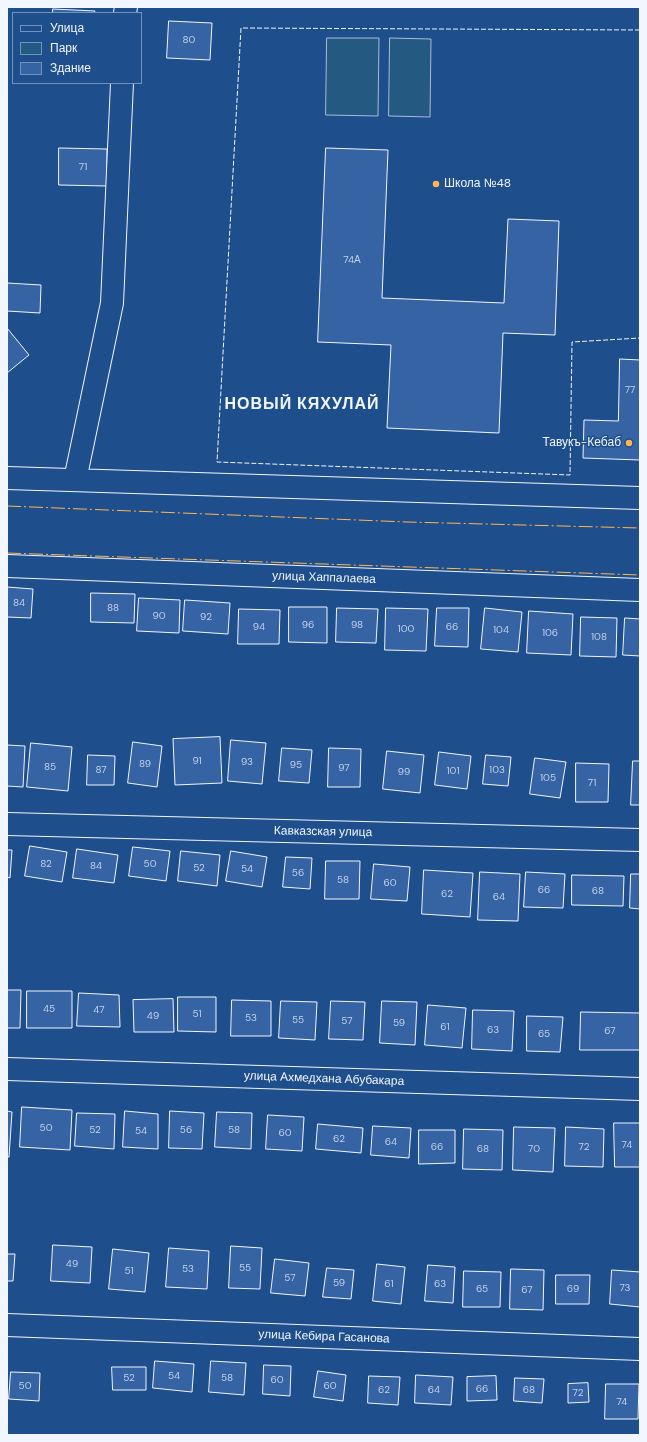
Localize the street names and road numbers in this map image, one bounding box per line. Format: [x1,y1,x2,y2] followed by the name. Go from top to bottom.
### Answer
[272,569,376,587] street label: улица Хаппалаева
[274,824,372,840] street label: Кавказская улица
[244,1069,404,1089] street label: улица Ахмедхана Абубакара
[258,1328,390,1346] street label: улица Кебира Гасанова

